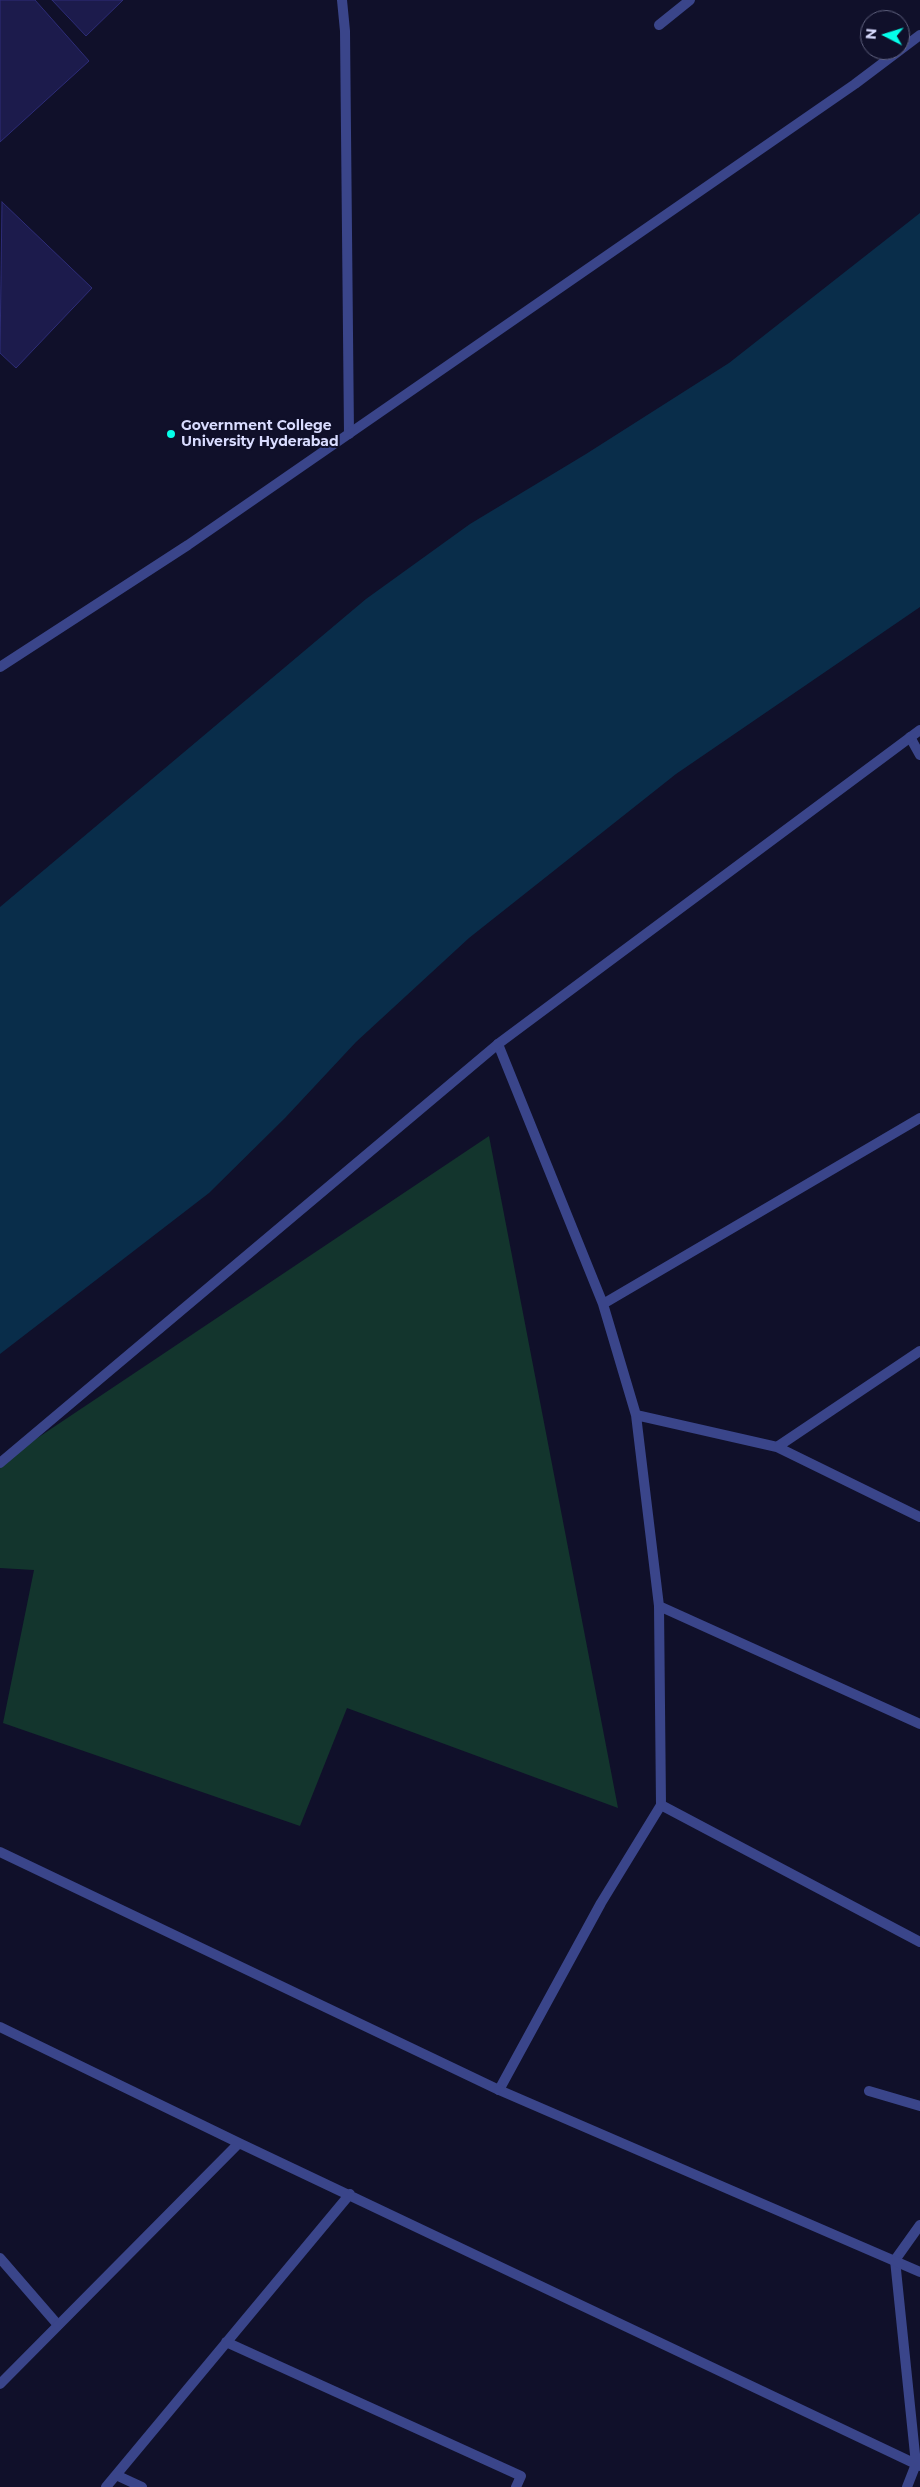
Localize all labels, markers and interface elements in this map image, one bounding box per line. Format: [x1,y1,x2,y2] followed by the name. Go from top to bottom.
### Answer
[860,10,910,60] north arrow
[862,27,881,40] text: N
[181,418,339,451] place label: Government College University Hyderabad
[165,428,177,440] marker: Government College University Hyderabad

